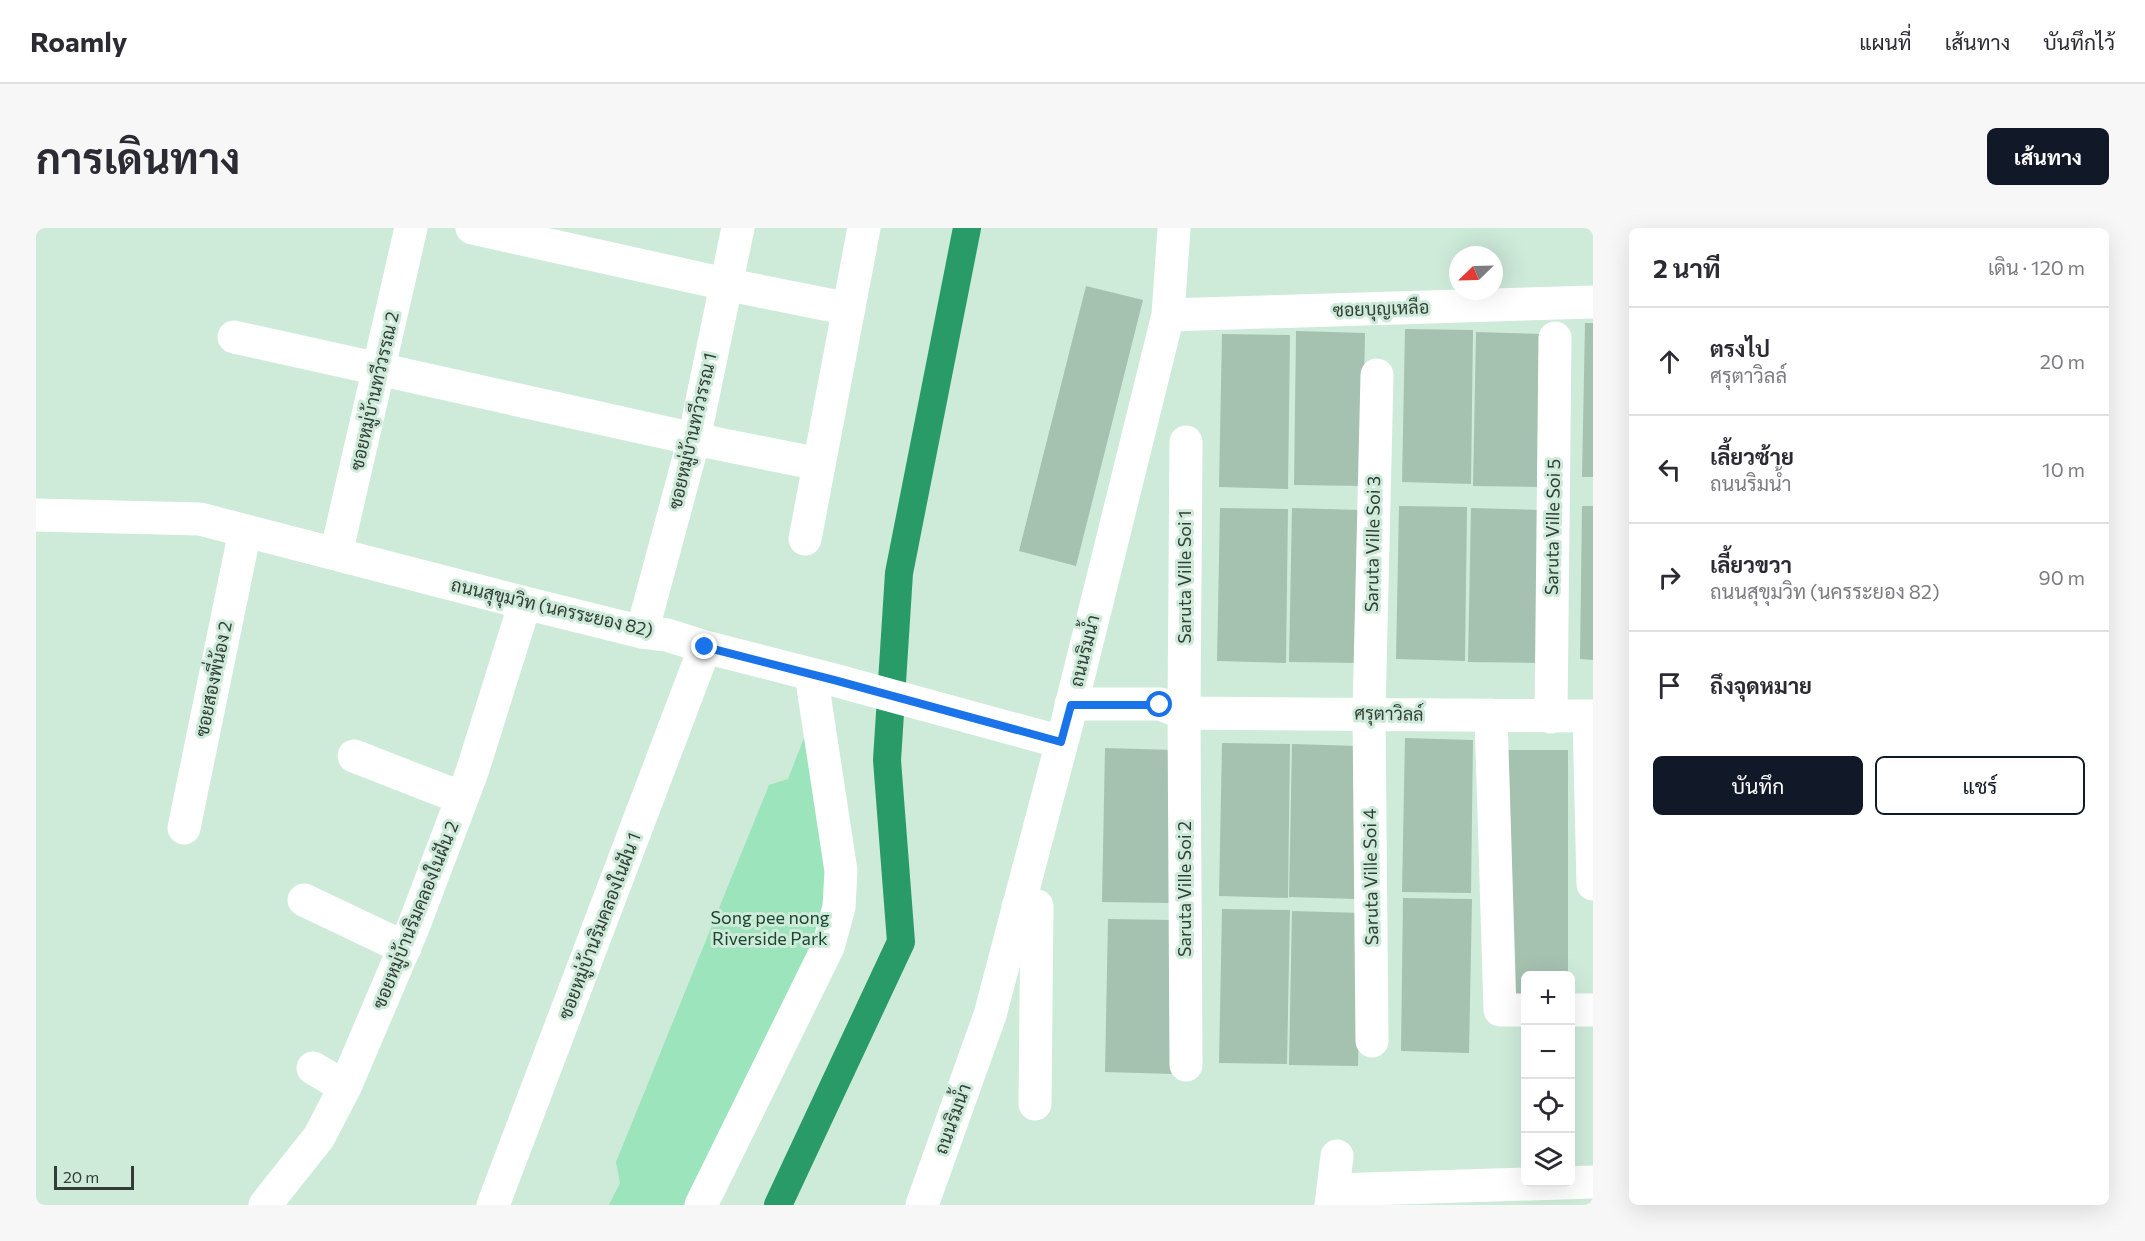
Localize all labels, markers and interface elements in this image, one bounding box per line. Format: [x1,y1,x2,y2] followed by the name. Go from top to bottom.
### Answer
[30,24,127,58] text: Roamly
[1859,29,1912,54] text: แผนที่
[1945,29,2010,54] text: เส้นทาง
[2043,29,2115,54] text: บันทึกไว้
[1987,128,2109,185] button: เส้นทาง
[36,131,240,183] text: การเดินทาง
[1449,246,1503,300] north arrow
[1653,252,1721,283] text: 2 นาที
[1988,255,2085,279] text: เดิน · 120 m
[1332,295,1430,323] street label: ซอยบุญเหลือ
[344,309,406,473] street label: ซอยหมู่บ้านทวีวรรณ 2
[1710,335,1770,362] text: ตรงไป
[1653,345,1686,378] icon: ahead
[2040,349,2085,373] text: 20 m
[662,350,724,512] street label: ซอยหมู่บ้านทวีวรรณ 1
[1710,363,1787,387] text: ศรุตาวิลล์
[1710,443,1794,470] text: เลี้ยวซ้าย
[1653,453,1686,486] icon: left
[2042,457,2085,481] text: 10 m
[1540,459,1564,595] street label: Saruta Ville Soi 5
[1710,471,1792,495] text: ถนนริมน้ำ
[1360,476,1384,612] street label: Saruta Ville Soi 3
[1173,510,1195,644] street label: Saruta Ville Soi 1
[1710,551,1792,578] text: เลี้ยวขวา
[1653,561,1686,594] icon: right
[2039,565,2085,589] text: 90 m
[449,573,655,643] street label: ถนนสุขุมวิท (นครระยอง 82)
[1710,579,1940,603] text: ถนนสุขุมวิท (นครระยอง 82)
[1061,612,1104,689] street label: ถนนริมน้ำ
[186,618,236,739] street label: ซอยสองพี่น้อง 2
[691,633,717,659] route end
[1653,669,1686,702] icon: arrive
[1710,672,1812,699] text: ถึงจุดหมาย
[1146,691,1172,717] route start
[1354,700,1424,727] street label: ศรุตาวิลล์
[1653,756,1863,815] button: บันทึก
[1875,756,2085,815] button: แชร์
[1358,808,1382,946] street label: Saruta Ville Soi 4
[366,817,466,1013] street label: ซอยหมู่บ้านริมคลองในฝัน 2
[1173,821,1195,957] street label: Saruta Ville Soi 2
[552,829,648,1023] street label: ซอยหมู่บ้านริมคลองในฝัน 1
[710,906,830,949] park label: Song pee nong Riverside Park
[1521,971,1575,1187] map controls
[1521,971,1575,1025] button: +
[1521,1025,1575,1079] button: −
[925,1079,975,1157] street label: ถนนริมน้ำ
[1521,1079,1575,1133] button: locate
[1521,1133,1575,1187] button: layers
[54,1163,134,1190] scale bar
[63,1167,99,1186] text: 20 m

